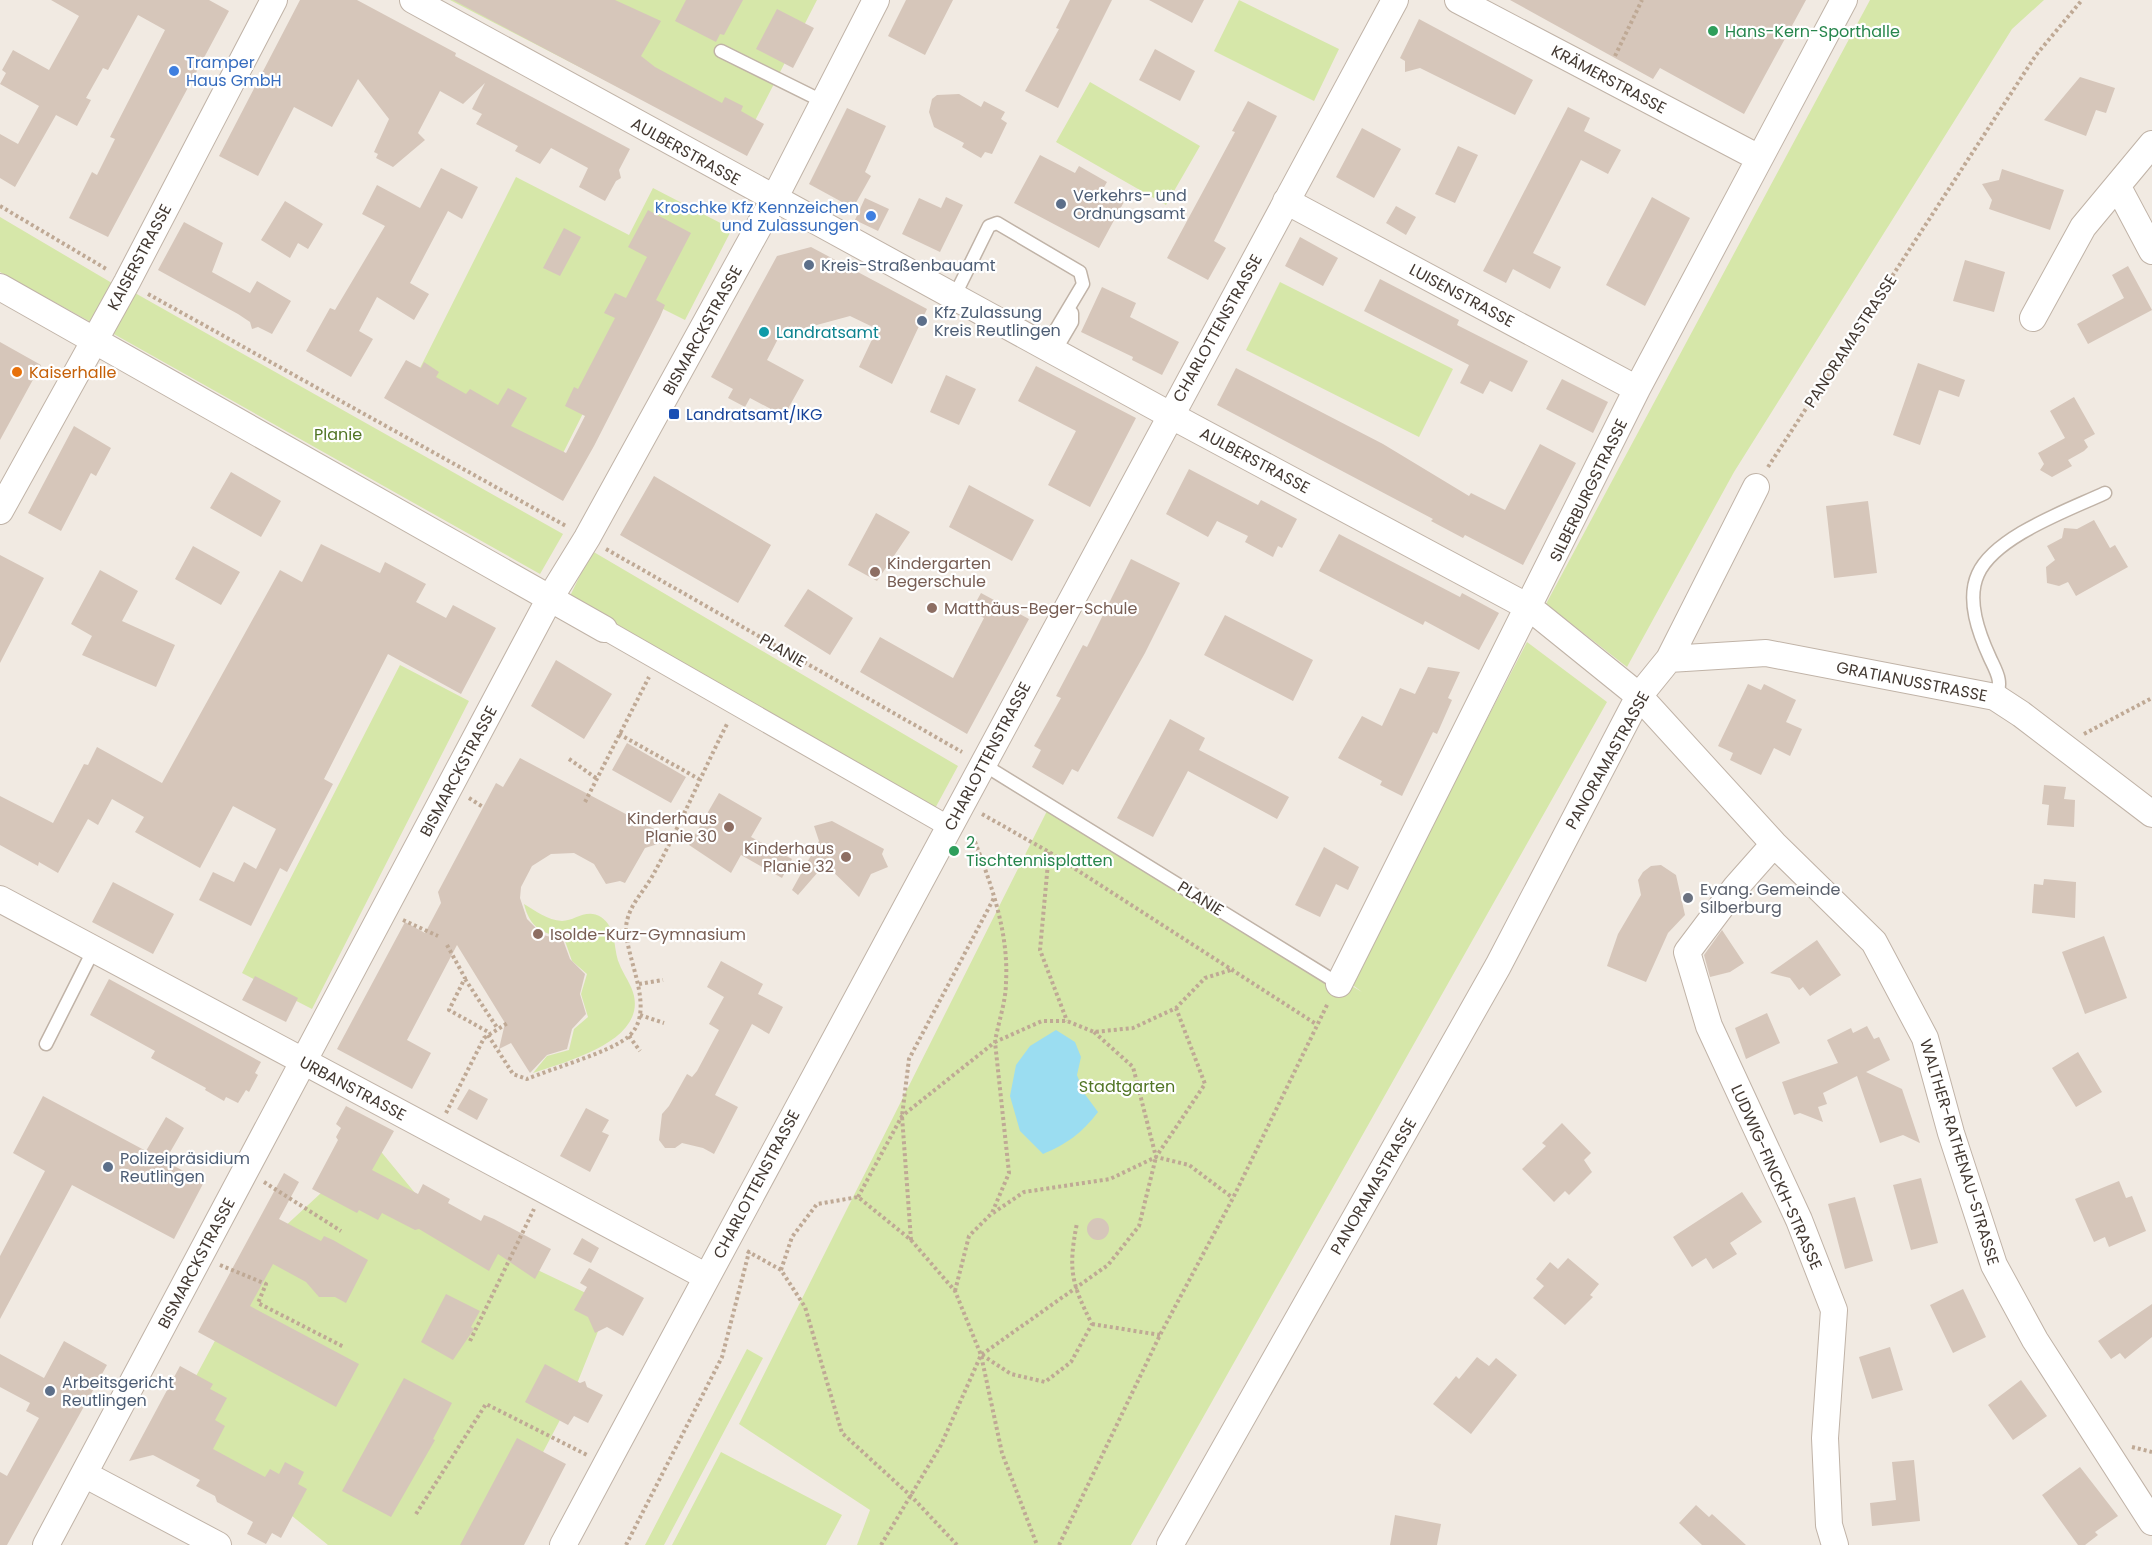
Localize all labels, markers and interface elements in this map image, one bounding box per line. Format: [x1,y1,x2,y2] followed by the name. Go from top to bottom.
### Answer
[1725,20,1900,43] place label: Hans-Kern-Sporthalle
[1706,24,1720,38] marker: Hans-Kern-Sporthalle
[1547,39,1670,119] street label: KRÄMERSTRASSE
[186,51,282,92] place label: Tramper Haus GmbH
[167,64,181,78] marker: Tramper Haus GmbH
[627,112,745,191] street label: AULBERSTRASSE
[1073,184,1187,225] place label: Verkehrs- und Ordnungsamt
[655,196,859,237] place label: Kroschke Kfz Kennzeichen und Zulassungen
[1054,197,1068,211] marker: Verkehrs- und Ordnungsamt
[102,200,177,314] street label: KAISERSTRASSE
[864,209,878,223] marker: Kroschke Kfz Kennzeichen und Zulassungen
[1167,250,1268,406] street label: CHARLOTTENSTRASSE
[821,254,996,277] place label: Kreis-Straßenbauamt
[802,258,816,272] marker: Kreis-Straßenbauamt
[1405,258,1518,333] street label: LUISENSTRASSE
[657,261,748,399] street label: BISMARCKSTRASSE
[1799,270,1902,412] street label: PANORAMASTRASSE
[934,301,1061,342] place label: Kfz Zulassung Kreis Reutlingen
[915,314,929,328] marker: Kfz Zulassung Kreis Reutlingen
[776,321,879,344] place label: Landratsamt
[757,325,771,339] marker: Landratsamt
[29,361,117,384] place label: Kaiserhalle
[10,365,24,379] marker: Kaiserhalle
[686,403,822,426] place label: Landratsamt/IKG
[667,407,681,421] marker: Landratsamt/IKG
[1544,415,1633,566] street label: SILBERBURGSTRASSE
[1196,422,1314,499] street label: AULBERSTRASSE
[314,423,362,446] park label: Planie
[887,552,991,593] place label: Kindergarten Begerschule
[868,565,882,579] marker: Kindergarten Begerschule
[944,597,1137,620] place label: Matthäus-Beger-Schule
[925,601,939,615] marker: Matthäus-Beger-Schule
[755,628,810,673] street label: PLANIE
[1834,656,1989,707] street label: GRATIANUSSTRASSE
[938,678,1037,835] street label: CHARLOTTENSTRASSE
[1560,687,1655,833] street label: PANORAMASTRASSE
[414,702,503,841] street label: BISMARCKSTRASSE
[627,807,717,848] place label: Kinderhaus Planie 30
[722,820,736,834] marker: Kinderhaus Planie 30
[966,831,1113,872] place label: 2 Tischtennisplatten
[744,837,834,878] place label: Kinderhaus Planie 32
[947,844,961,858] marker: 2 Tischtennisplatten
[839,850,853,864] marker: Kinderhaus Planie 32
[1173,875,1228,922] street label: PLANIE
[1700,878,1840,919] place label: Evang. Gemeinde Silberburg
[1681,891,1695,905] marker: Evang. Gemeinde Silberburg
[550,923,746,946] place label: Isolde-Kurz-Gymnasium
[531,927,545,941] marker: Isolde-Kurz-Gymnasium
[1914,1036,2005,1268] street label: WALTHER-RATHENAU-STRASSE
[295,1051,410,1126] street label: URBANSTRASSE
[1079,1075,1175,1098] park label: Stadtgarten
[1725,1081,1828,1273] street label: LUDWIG-FINCKH-STRASSE
[707,1106,806,1263] street label: CHARLOTTENSTRASSE
[1325,1114,1422,1259] street label: PANORAMASTRASSE
[120,1147,250,1188] place label: Polizeipräsidium Reutlingen
[101,1160,115,1174] marker: Polizeipräsidium Reutlingen
[152,1194,241,1333] street label: BISMARCKSTRASSE
[62,1371,174,1412] place label: Arbeitsgericht Reutlingen
[43,1384,57,1398] marker: Arbeitsgericht Reutlingen

